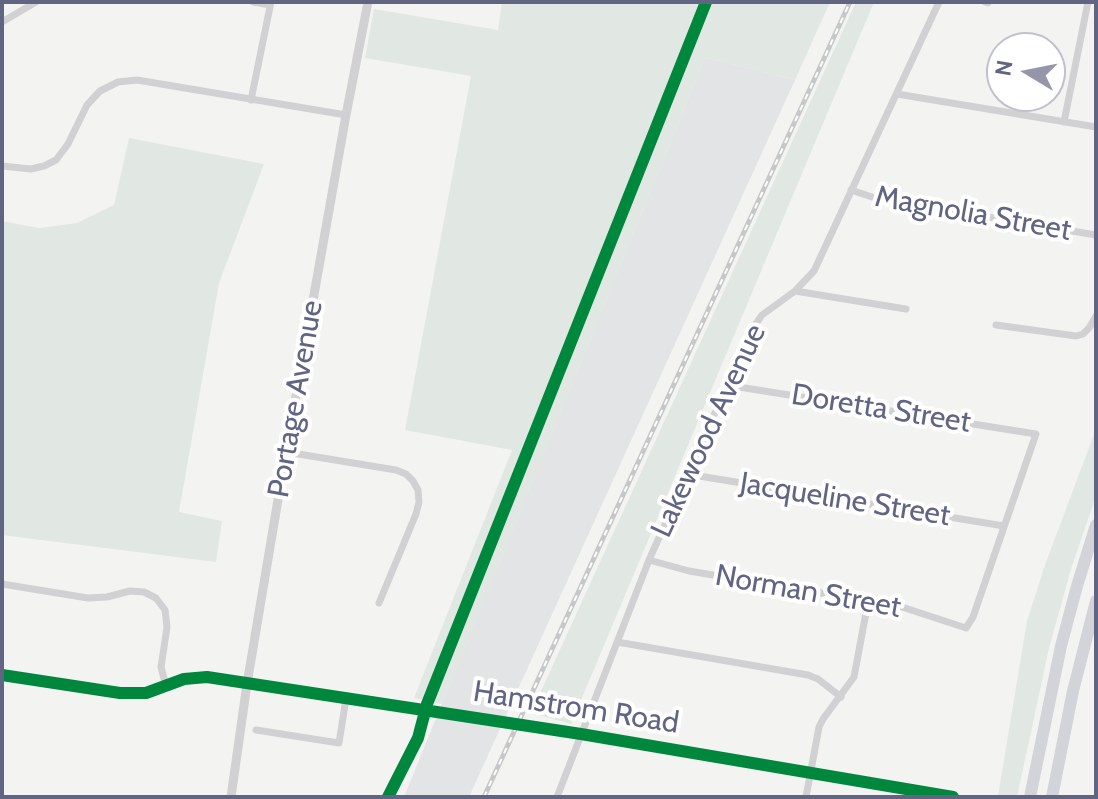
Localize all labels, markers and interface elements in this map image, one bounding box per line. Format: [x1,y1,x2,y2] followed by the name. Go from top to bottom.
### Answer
[986,32,1066,112] north arrow
[989,58,1018,78] text: N
[872,179,1074,249] street label: Magnolia Street
[261,298,331,500] street label: Portage Avenue
[644,319,774,543] street label: Lakewood Avenue
[789,377,973,441] street label: Doretta Street
[737,466,953,534] street label: Jacqueline Street
[712,558,904,626] street label: Norman Street
[471,674,681,742] street label: Hamstrom Road

